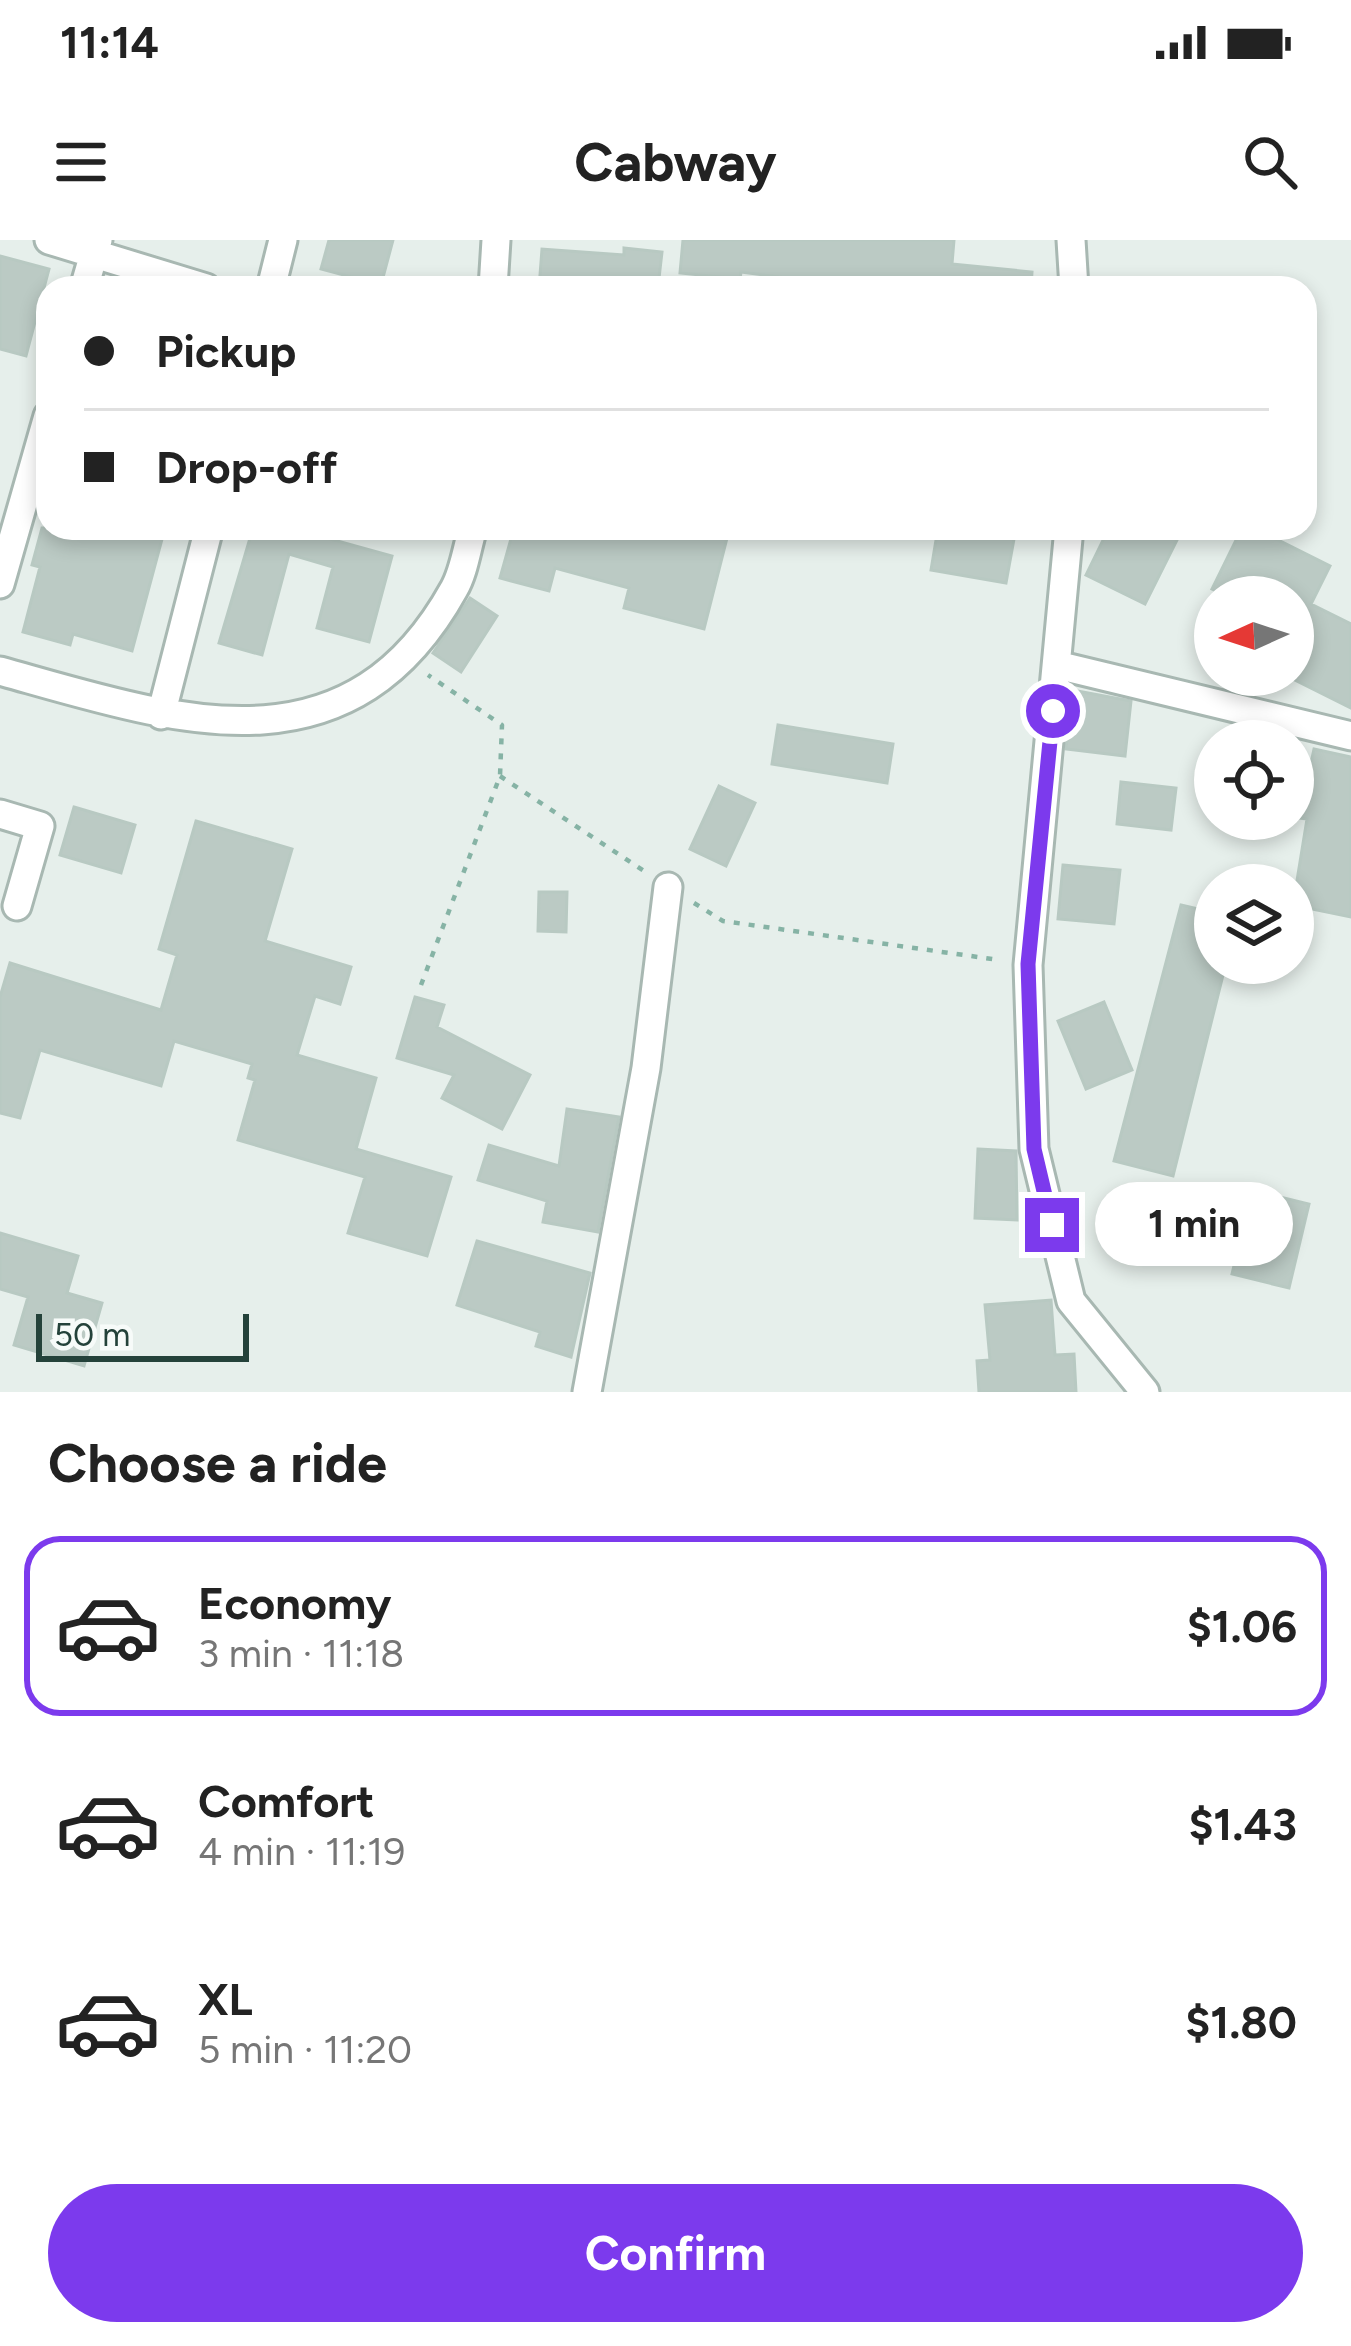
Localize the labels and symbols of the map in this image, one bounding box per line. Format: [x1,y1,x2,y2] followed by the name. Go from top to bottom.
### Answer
[1194,576,1314,696] north arrow
[1026,684,1080,738] route start
[1094,1183,1292,1267] callout: 1 min
[1025,1198,1079,1252] route end
[36,1308,249,1361] scale bar

